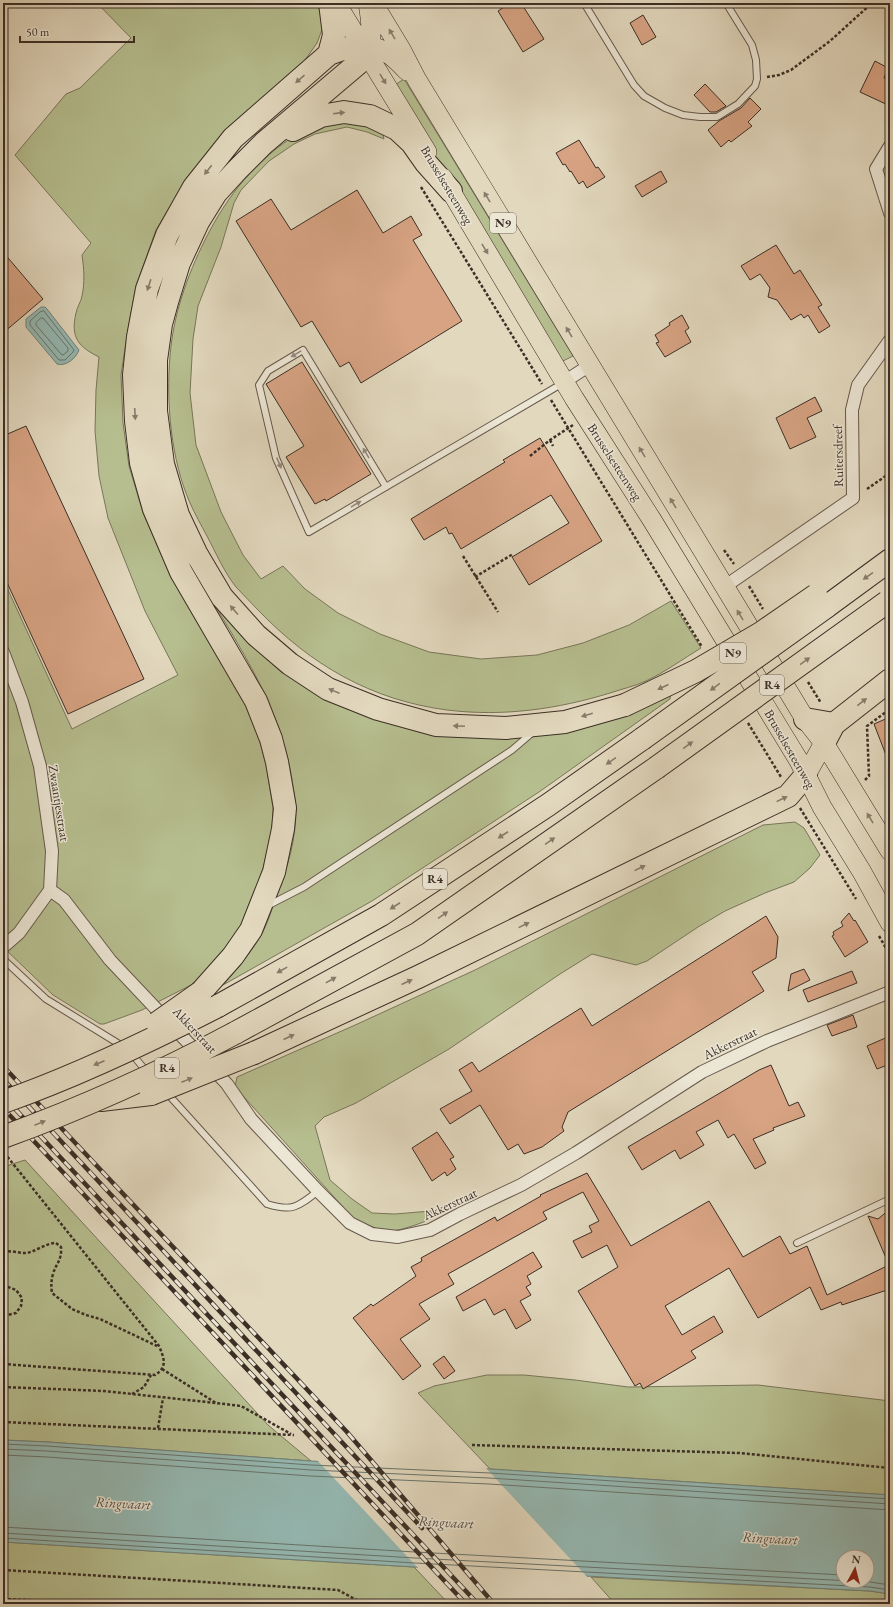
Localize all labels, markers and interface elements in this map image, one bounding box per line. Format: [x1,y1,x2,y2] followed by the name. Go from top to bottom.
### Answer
[20,18,134,44] scale bar
[26,24,50,40] text: 50 m
[388,29,396,39] one-way arrow
[379,73,386,85] one-way arrow
[295,75,305,84] one-way arrow
[333,110,345,116] one-way arrow
[417,143,477,228] street label: Brusselsesteenweg
[203,164,212,175] one-way arrow
[484,191,491,203] one-way arrow
[490,213,516,233] road number: N9
[482,243,489,255] one-way arrow
[146,279,152,291] one-way arrow
[566,326,573,338] one-way arrow
[290,351,301,358] one-way arrow
[132,408,139,420] one-way arrow
[584,420,646,504] street label: Brusselsesteenweg
[829,423,847,487] street label: Ruitersdreef
[362,447,369,459] one-way arrow
[638,447,646,457] one-way arrow
[276,458,282,469] one-way arrow
[670,497,677,509] one-way arrow
[350,501,362,508] one-way arrow
[863,572,873,580] one-way arrow
[230,606,239,615] one-way arrow
[737,609,744,621] one-way arrow
[720,643,746,663] road number: N9
[799,657,810,665] one-way arrow
[760,675,784,695] road number: R4
[710,683,720,691] one-way arrow
[657,684,669,690] one-way arrow
[328,688,340,694] one-way arrow
[857,698,868,707] one-way arrow
[760,706,820,792] street label: Brusselsesteenweg
[581,712,593,718] one-way arrow
[452,723,465,729] one-way arrow
[682,741,693,749] one-way arrow
[605,757,616,765] one-way arrow
[45,764,73,842] street label: Zwaantjesstraat
[777,796,788,802] one-way arrow
[866,812,873,824] one-way arrow
[498,831,509,838] one-way arrow
[545,837,555,845] one-way arrow
[635,865,646,871] one-way arrow
[423,869,447,889] road number: R4
[390,902,400,910] one-way arrow
[438,911,449,919] one-way arrow
[518,922,529,928] one-way arrow
[276,967,288,974] one-way arrow
[325,977,337,984] one-way arrow
[401,979,412,985] one-way arrow
[168,1002,221,1057] street label: Akkerstraat
[699,1023,760,1064] street label: Akkerstraat
[283,1034,295,1040] one-way arrow
[155,1058,179,1078] road number: R4
[92,1061,104,1067] one-way arrow
[182,1076,194,1082] one-way arrow
[34,1120,46,1126] one-way arrow
[419,1184,480,1224] street label: Akkerstraat
[95,1493,152,1513] water label: Ringvaart
[418,1512,475,1532] water label: Ringvaart
[742,1528,799,1548] water label: Ringvaart
[835,1549,875,1589] north arrow
[851,1552,862,1567] text: N

